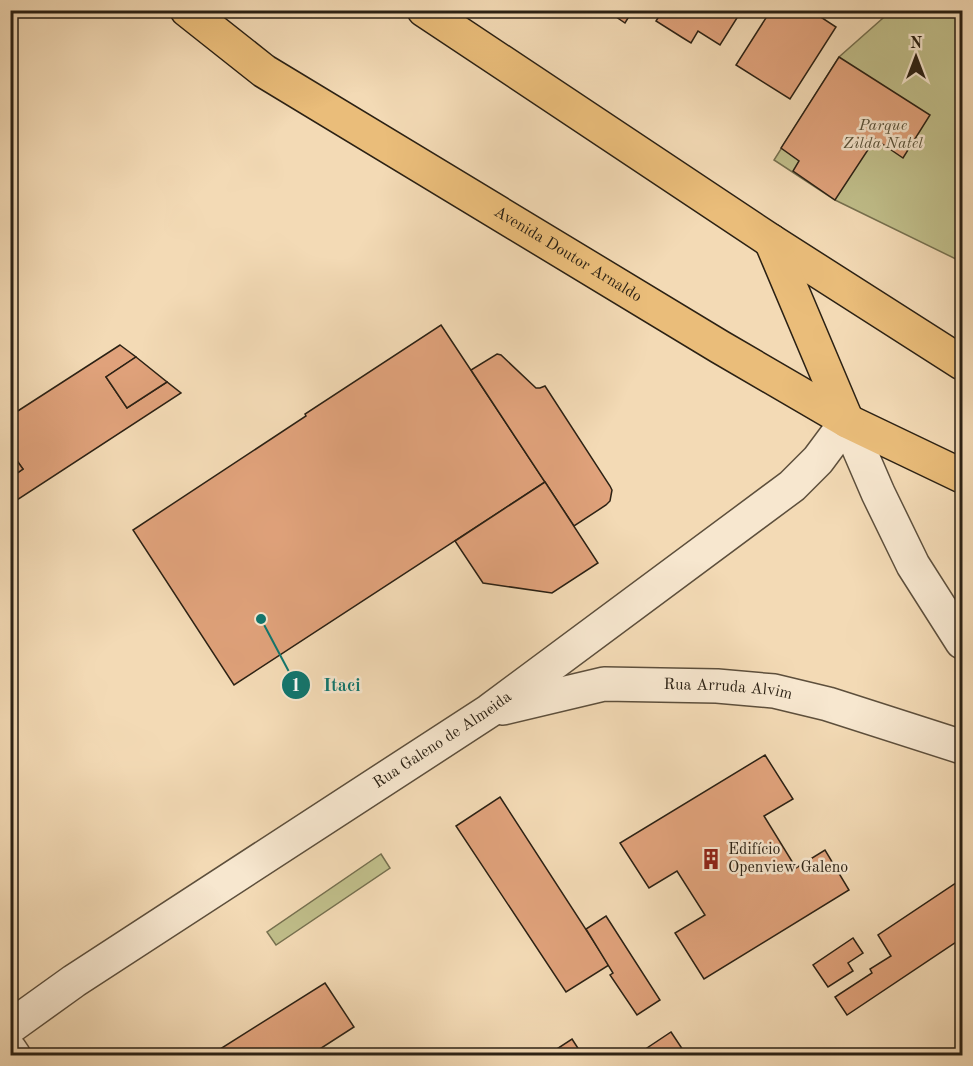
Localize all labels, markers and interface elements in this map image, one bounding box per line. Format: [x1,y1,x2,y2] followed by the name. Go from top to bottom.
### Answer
[886,27,946,87] north arrow
[910,36,923,52] text: N
[843,118,923,152] park label: Parque Zilda Natel
[491,204,644,305] street label: Avenida Doutor Arnaldo
[281,667,372,703] callout: Itaci
[291,677,301,695] text: 1
[323,677,361,695] text: Itaci
[663,677,794,703] street label: Rua Arruda Alvim
[371,689,515,792] street label: Rua Galeno de Almeida
[728,842,848,876] place label: Edifício Openview Galeno
[699,847,723,871] building icon: Edifício Openview Galeno

